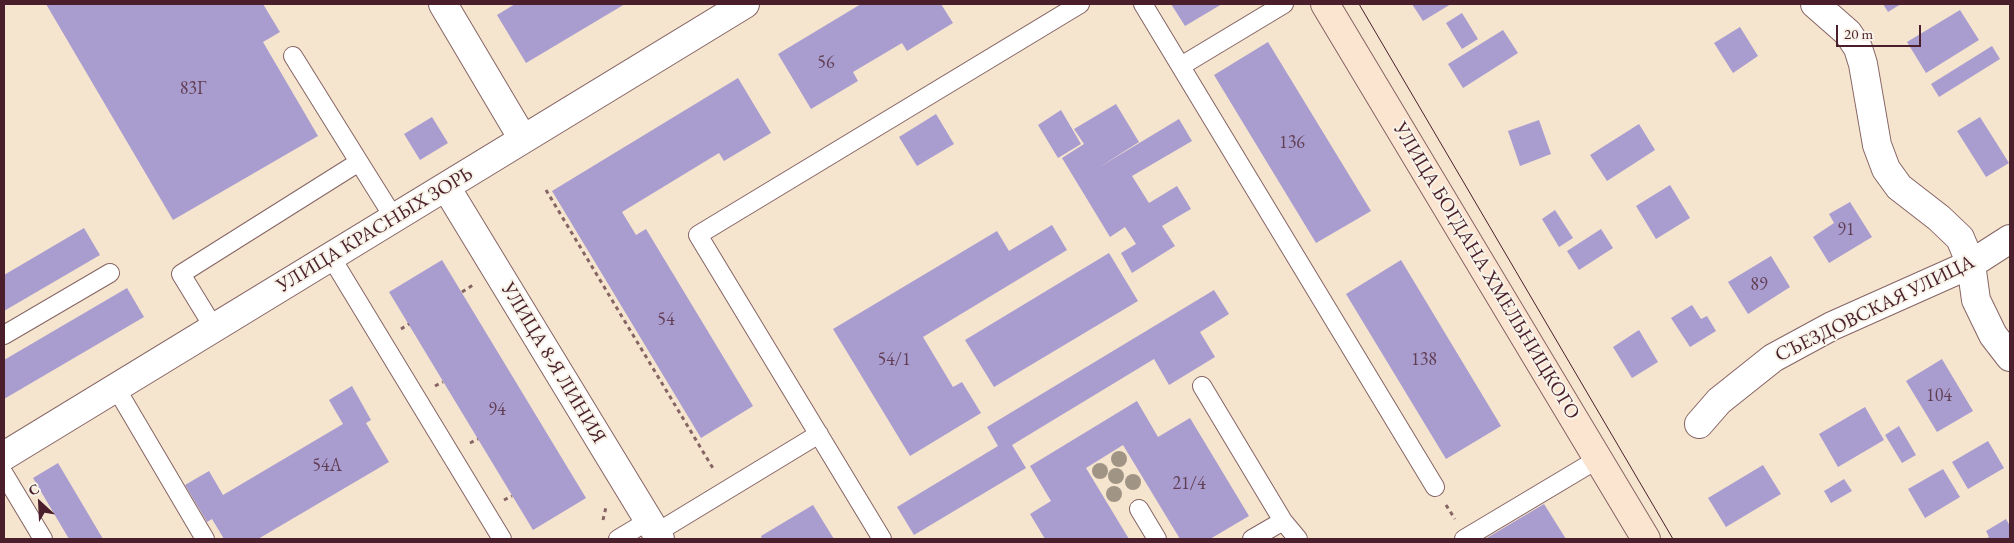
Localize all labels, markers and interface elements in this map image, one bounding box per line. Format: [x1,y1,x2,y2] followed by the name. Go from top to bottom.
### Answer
[1839,15,1924,47] scale bar
[1844,24,1873,43] text: 20 m
[817,52,835,74] house number: 56
[180,78,206,100] house number: 83Г
[1388,118,1584,424] street label: УЛИЦА БОГДАНА ХМЕЛЬНИЦКОГО
[1279,132,1305,154] house number: 136
[273,162,477,298] street label: УЛИЦА КРАСНЫХ ЗОРЬ
[1837,219,1855,241] house number: 91
[1771,250,1979,368] street label: СЪЕЗДОВСКАЯ УЛИЦА
[1750,274,1768,296] house number: 89
[495,278,611,448] street label: УЛИЦА 8-Я ЛИНИЯ
[657,309,675,331] house number: 54
[877,349,911,371] house number: 54/1
[1411,349,1437,371] house number: 138
[1926,385,1952,407] house number: 104
[488,399,506,421] house number: 94
[312,455,342,477] house number: 54А
[1172,473,1206,495] house number: 21/4
[15,478,65,528] north arrow
[25,479,42,500] text: С

